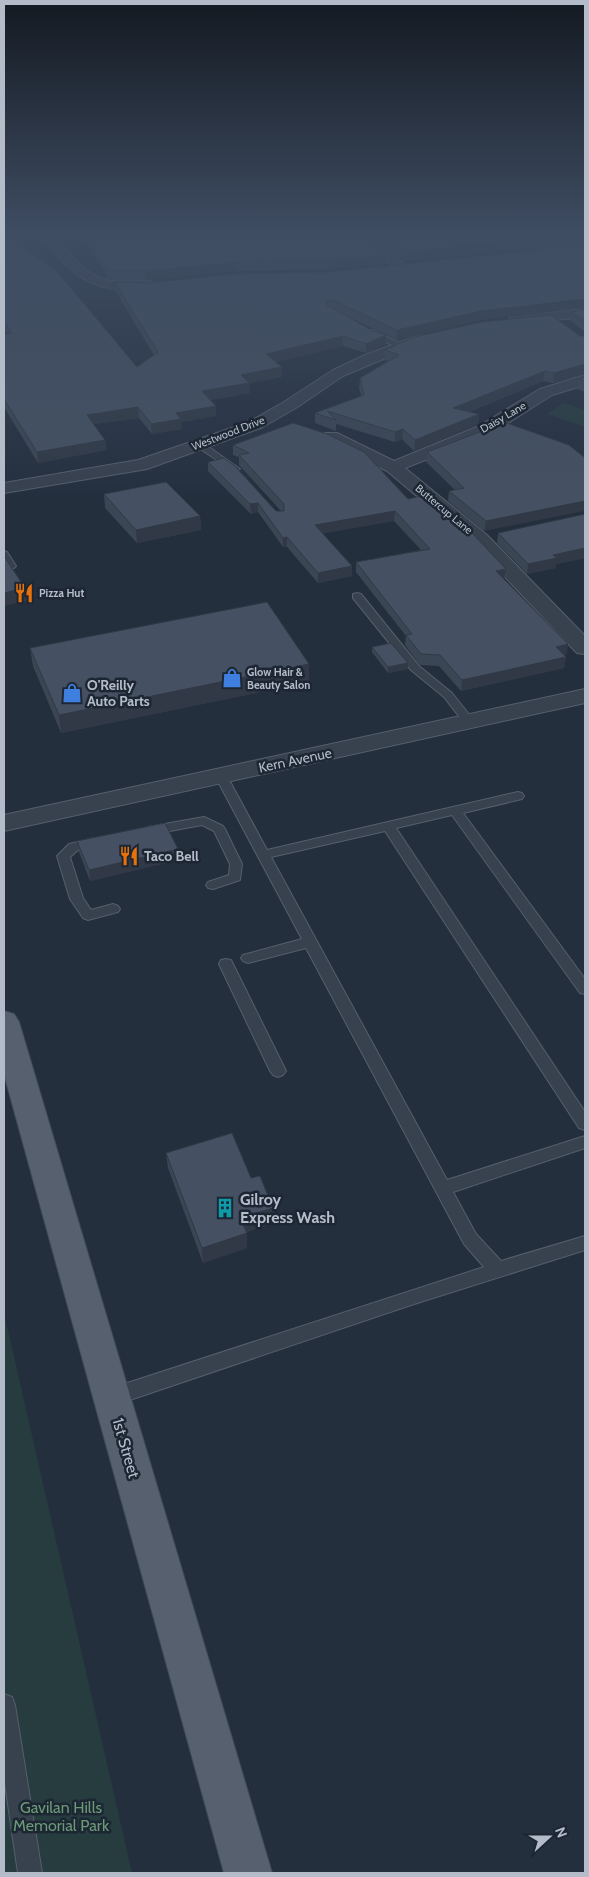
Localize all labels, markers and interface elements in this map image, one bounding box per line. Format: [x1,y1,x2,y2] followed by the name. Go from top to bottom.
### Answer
[478,398,529,436] street label: Daisy Lane
[189,413,267,453] street label: Westwood Drive
[412,481,476,537] street label: Buttercup Lane
[13,582,35,604] restaurant icon: Pizza Hut
[39,586,84,600] place label: Pizza Hut
[247,665,310,692] place label: Glow Hair & Beauty Salon
[221,667,243,689] shop icon: Glow Hair & Beauty Salon
[87,676,150,710] place label: O'Reilly Auto Parts
[61,682,83,704] shop icon: O'Reilly Auto Parts
[257,743,333,777] street label: Kern Avenue
[118,845,140,867] restaurant icon: Taco Bell
[144,847,199,865] place label: Taco Bell
[240,1190,335,1227] place label: Gilroy Express Wash
[214,1197,236,1219] building icon: Gilroy Express Wash
[108,1416,144,1481] street label: 1st Street
[13,1798,110,1835] park label: Gavilan Hills Memorial Park
[524,1812,574,1862] north arrow
[551,1824,571,1840] text: N

